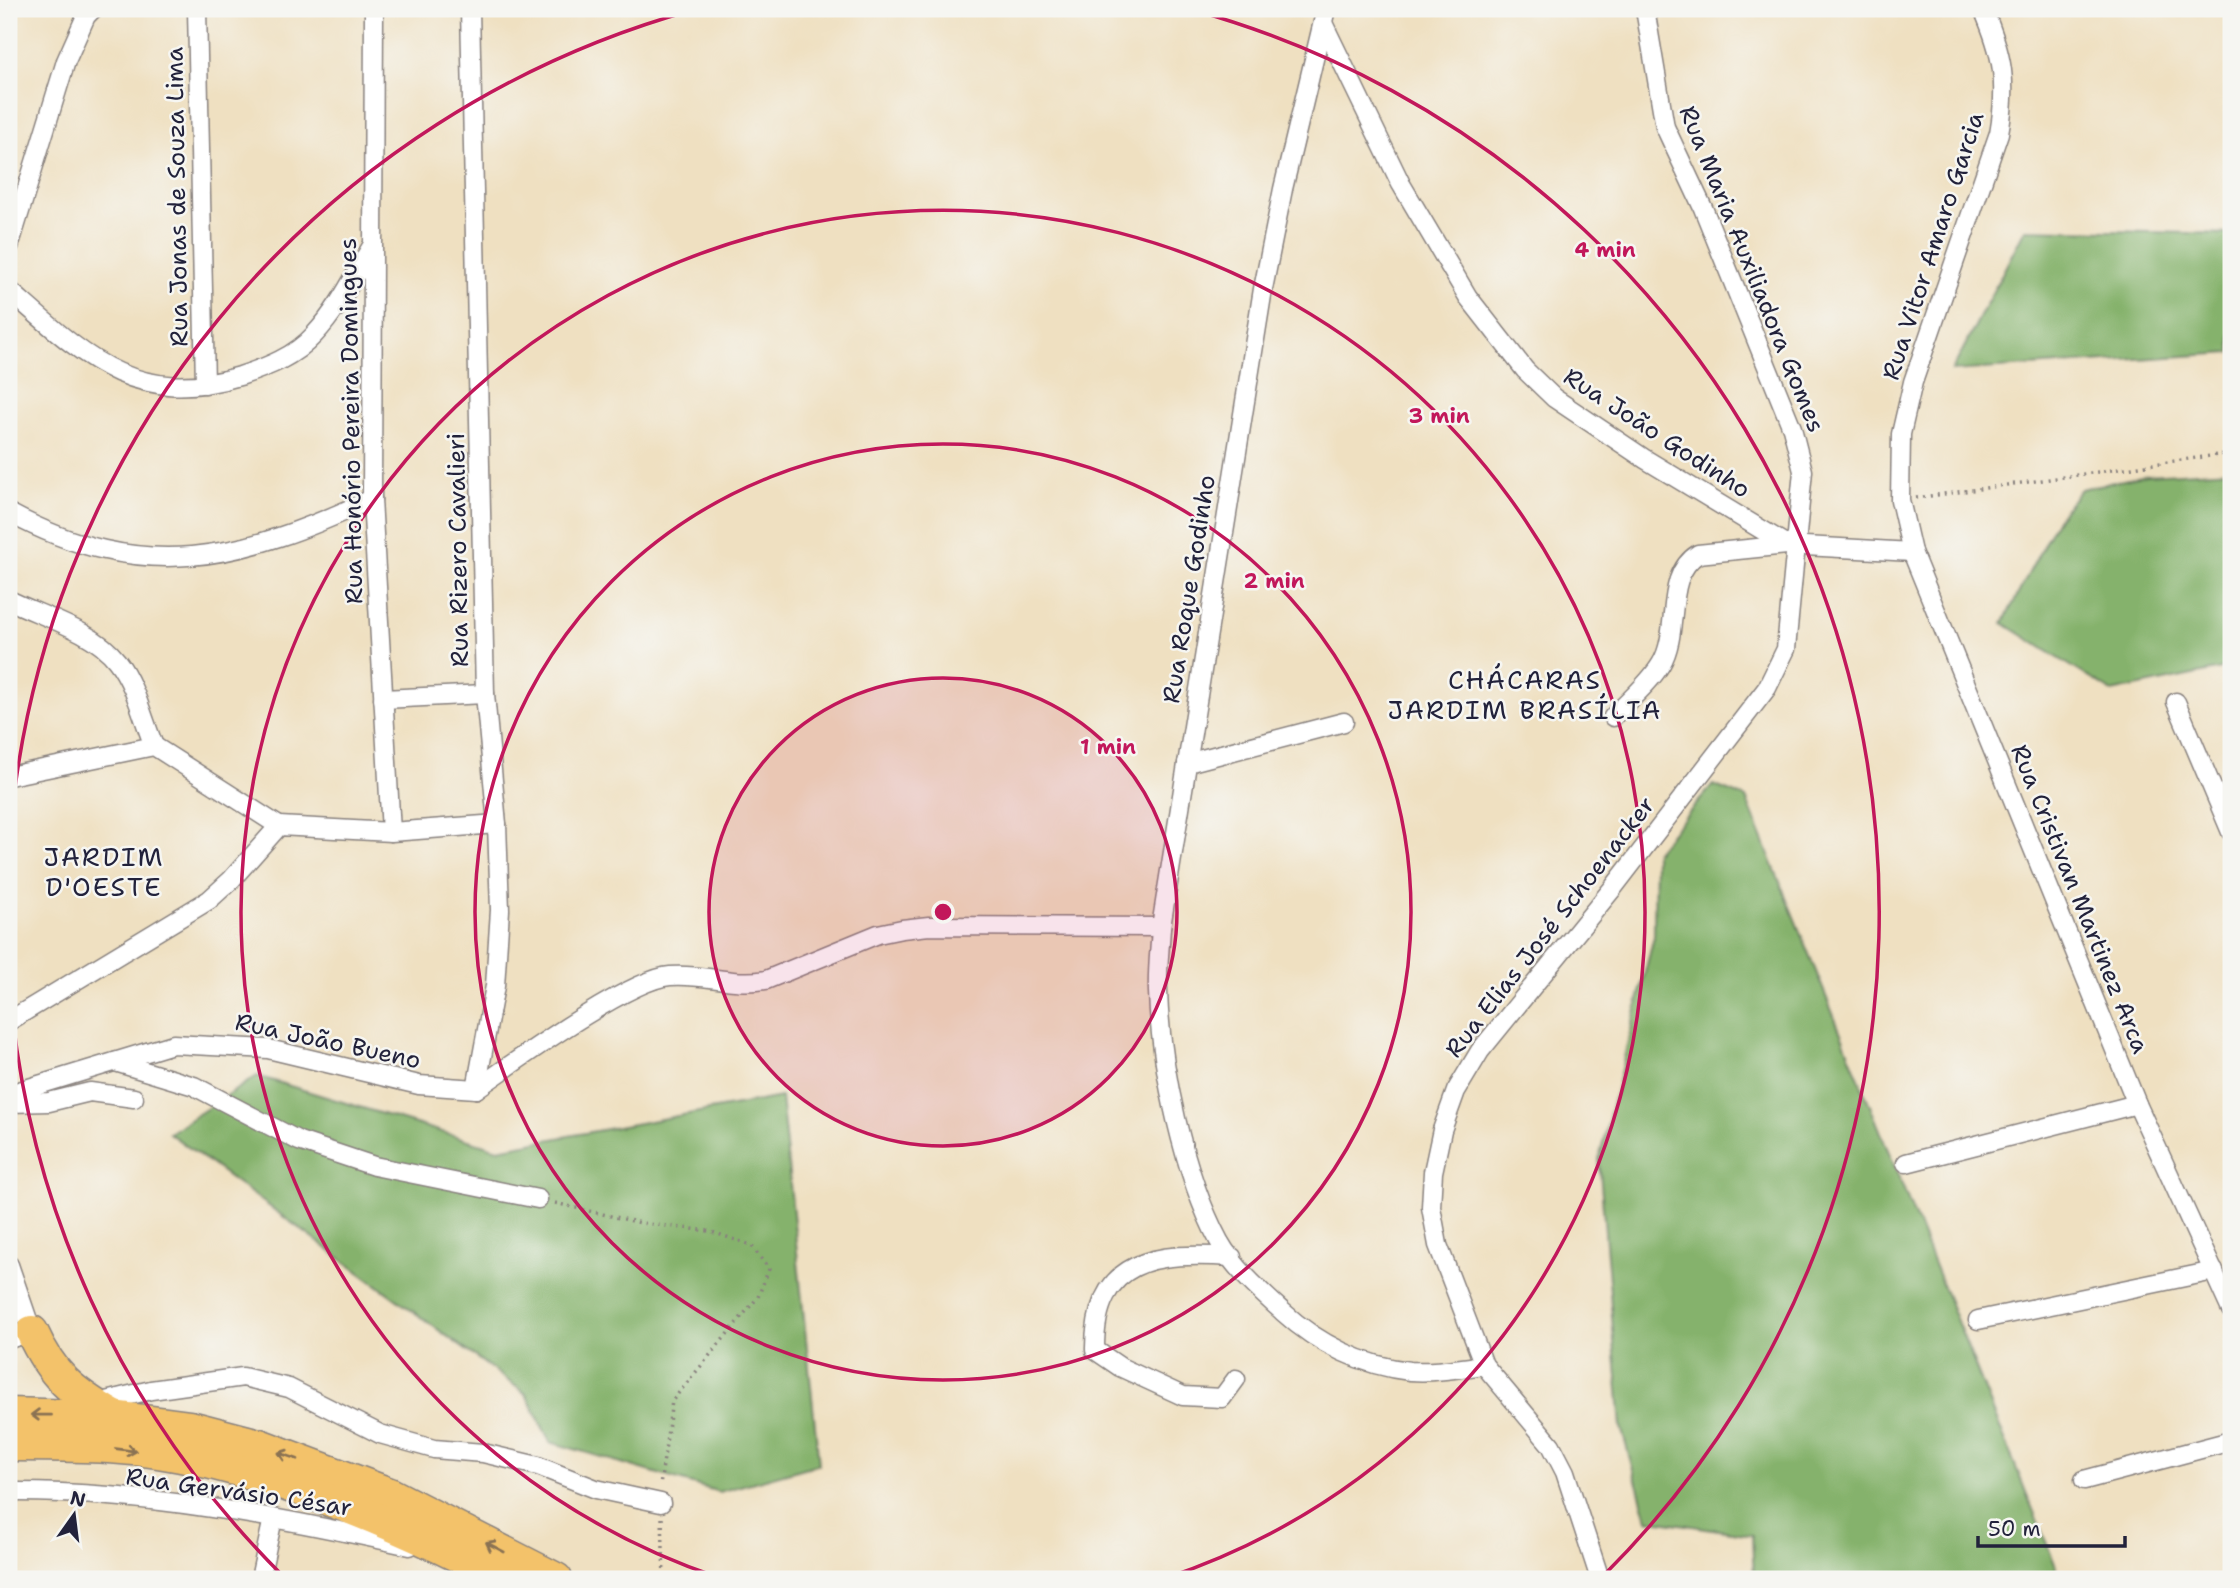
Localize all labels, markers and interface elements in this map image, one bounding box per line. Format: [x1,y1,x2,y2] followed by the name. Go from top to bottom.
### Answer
[158,47,196,347] street label: Rua Jonas de Souza Lima
[1672,101,1832,437] street label: Rua Maria Auxiliadora Gomes
[1875,108,1991,384] street label: Rua Vitor Amaro Garcia
[1574,236,1636,264] text: 4 min
[332,238,370,604] street label: Rua Honório Pereira Domingues
[1557,361,1757,505] street label: Rua João Godinho
[1408,402,1470,430] text: 3 min
[440,432,476,668] street label: Rua Rizero Cavalieri
[1155,473,1223,705] street label: Rua Roque Godinho
[1243,567,1305,595] text: 2 min
[1388,662,1662,727] district label: CHÁCARAS JARDIM BRASÍLIA
[1080,733,1136,761] text: 1 min
[2003,740,2157,1058] street label: Rua Cristivan Martinez Arca
[1438,790,1662,1064] street label: Rua Elias José Schoenacker
[43,839,165,904] district label: JARDIM D'OESTE
[931,900,955,924] centre of rings
[232,1006,424,1076] street label: Rua João Bueno
[29,1408,52,1421] one-way arrow
[114,1444,137,1457] one-way arrow
[277,1448,299,1461] one-way arrow
[124,1460,354,1524] street label: Rua Gervásio César
[38,1480,108,1550] north arrow
[68,1485,88,1513] text: N
[1978,1504,2124,1548] scale bar
[1988,1515,2041,1543] text: 50 m
[485,1540,506,1554] one-way arrow

